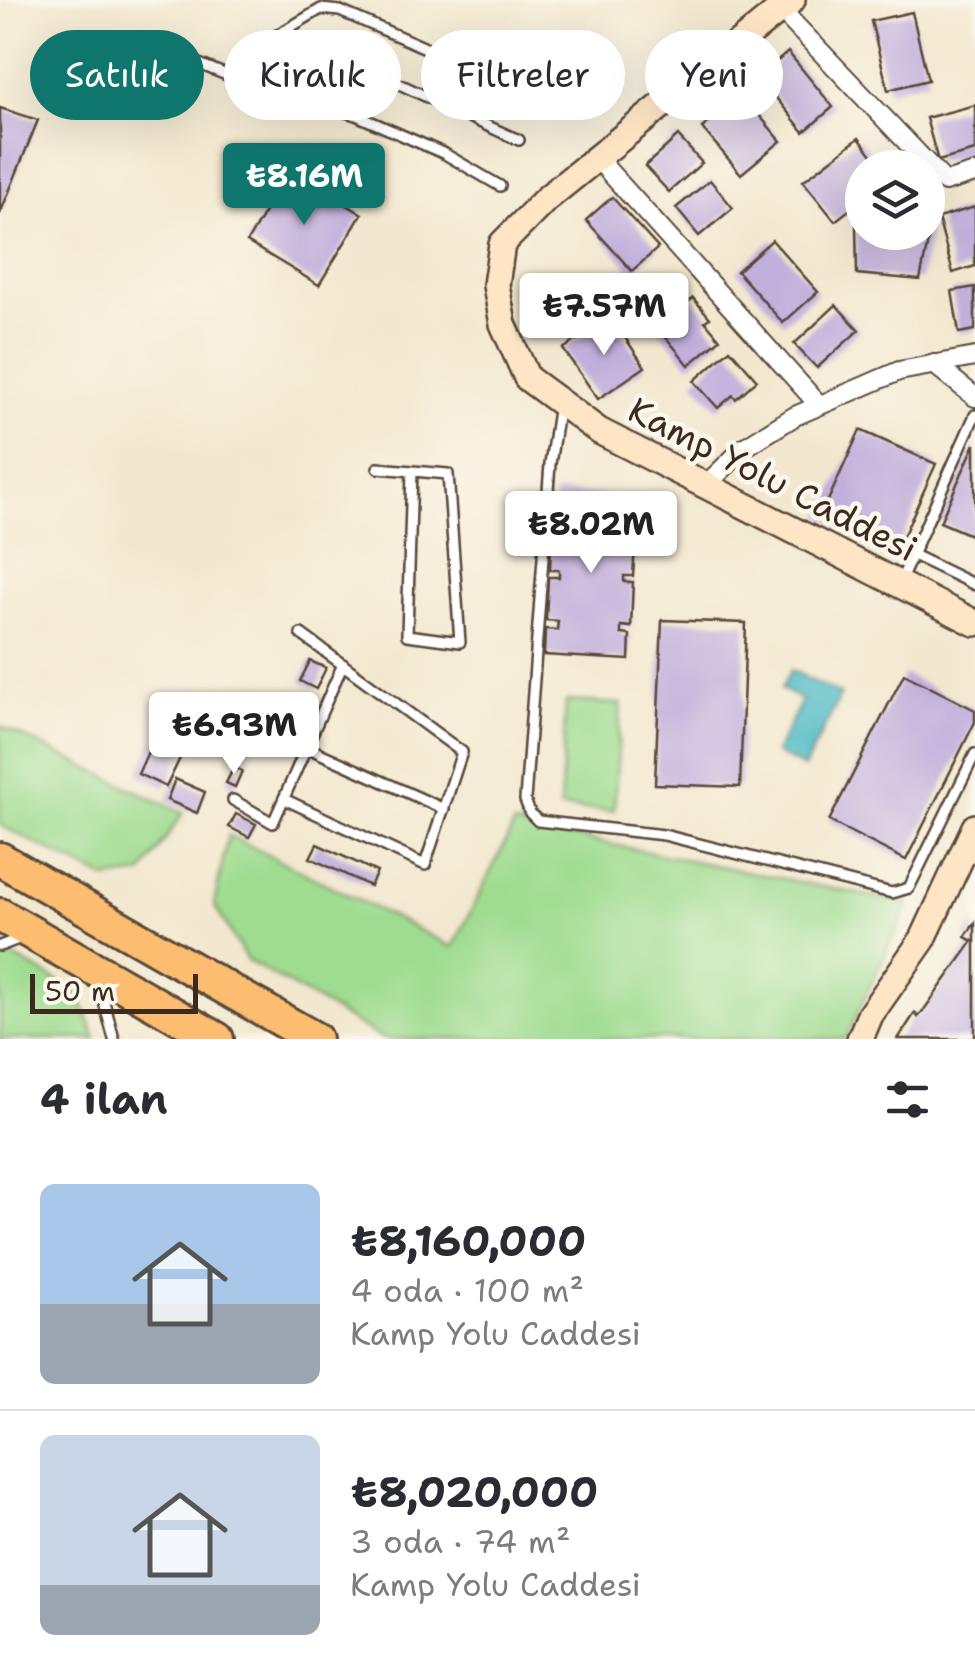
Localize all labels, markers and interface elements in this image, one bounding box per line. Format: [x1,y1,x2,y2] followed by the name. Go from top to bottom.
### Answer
[30,30,204,120] chip: Satılık
[224,30,401,120] chip: Kiralık
[421,30,625,120] chip: Filtreler
[645,30,783,120] chip: Yeni
[223,143,385,228] pin: ₺8.16M
[845,150,945,250] map controls
[845,150,945,250] button: layers
[245,154,363,197] text: ₺8.16M
[523,273,685,358] pin: ₺7.57M
[542,284,667,327] text: ₺7.57M
[621,386,925,572] street label: Kamp Yolu Caddesi
[510,491,672,576] pin: ₺8.02M
[527,502,655,545] text: ₺8.02M
[153,692,315,777] pin: ₺6.93M
[171,703,297,746] text: ₺6.93M
[30,969,198,1014] scale bar
[45,972,115,1010] text: 50 m
[40,1071,168,1127] text: 4 ilan
[880,1072,935,1127] icon: filters
[350,1213,586,1269] text: ₺8,160,000
[120,1224,240,1344] icon: home
[350,1269,584,1312] text: 4 oda · 100 m²
[350,1312,641,1355] text: Kamp Yolu Caddesi
[350,1464,599,1520] text: ₺8,020,000
[120,1475,240,1595] icon: home
[350,1520,570,1563] text: 3 oda · 74 m²
[350,1563,641,1606] text: Kamp Yolu Caddesi

